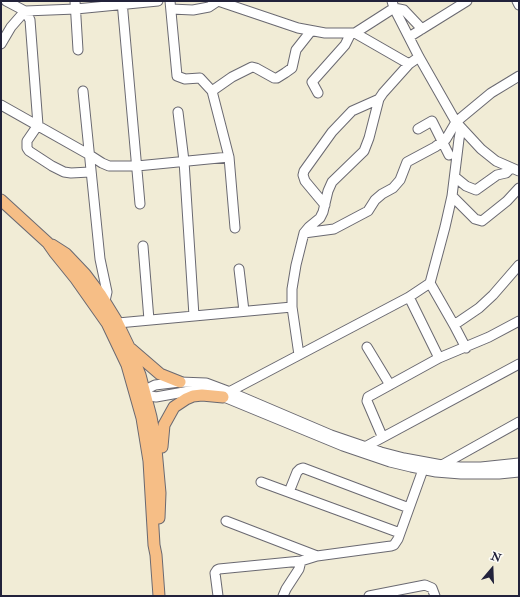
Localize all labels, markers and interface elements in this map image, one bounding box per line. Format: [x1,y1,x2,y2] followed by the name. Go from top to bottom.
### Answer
[472,549,512,589] north arrow
[489,549,503,565] text: N

